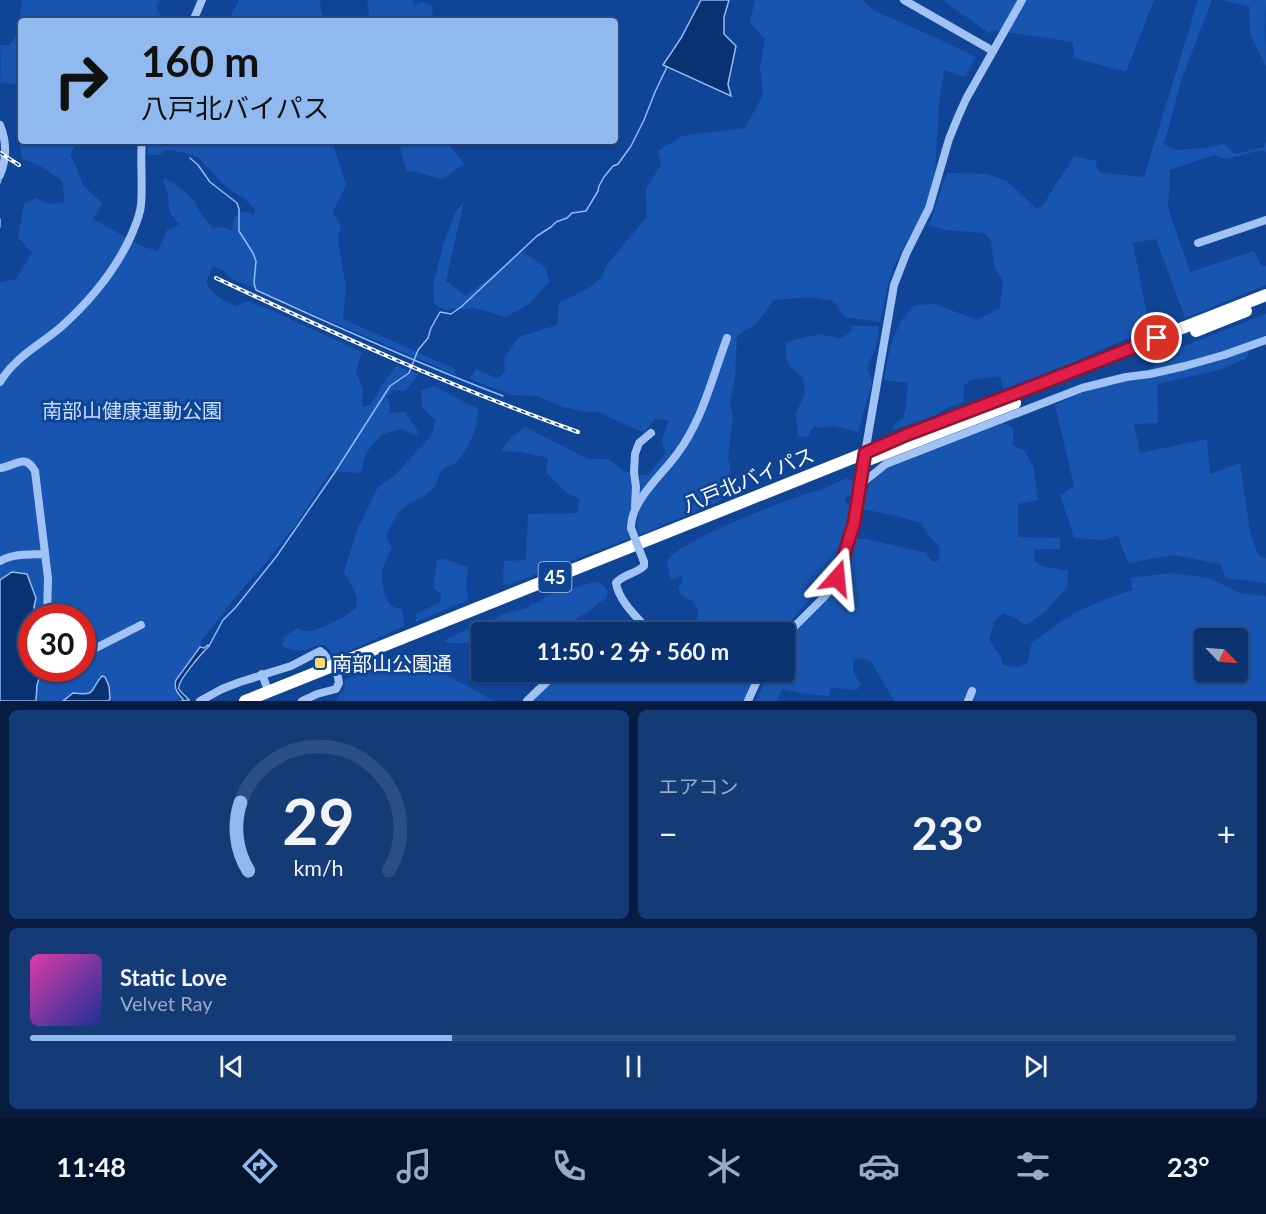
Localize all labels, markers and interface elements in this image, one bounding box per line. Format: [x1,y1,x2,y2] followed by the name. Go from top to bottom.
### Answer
[141,36,259,86] text: 160 m
[42,42,120,120] icon: right
[141,91,329,124] text: 八戸北バイパス
[1131,312,1182,363] pin
[1140,321,1173,354] icon: arrive
[42,398,222,422] park label: 南部山健康運動公園
[679,442,817,516] street label: 八戸北バイパス
[805,546,869,610] position arrow
[538,562,572,592] road number: 45
[18,604,96,682] speed limit sign: 30
[1194,628,1248,682] north arrow
[1194,628,1248,682] map controls
[537,638,729,665] text: 11:50 · 2 分 · 560 m
[332,651,452,675] place label: 南部山公園通
[313,656,327,670] marker: 南部山公園通
[659,774,739,798] text: エアコン
[283,783,355,858] text: 29
[912,806,983,860] text: 23°
[659,813,678,853] text: −
[1217,813,1236,853] text: +
[294,856,344,882] text: km/h
[120,964,227,991] text: Static Love
[120,991,213,1015] text: Velvet Ray
[215,1050,248,1083] icon: previous
[617,1050,650,1083] icon: pause
[1019,1050,1052,1083] icon: next
[239,1145,281,1187] icon: directions
[393,1145,435,1187] icon: music
[548,1145,590,1187] icon: phone
[703,1145,745,1187] icon: climate
[858,1145,900,1187] icon: car
[1012,1145,1054,1187] icon: filters
[56,1150,126,1183] text: 11:48
[1167,1150,1210,1183] text: 23°

